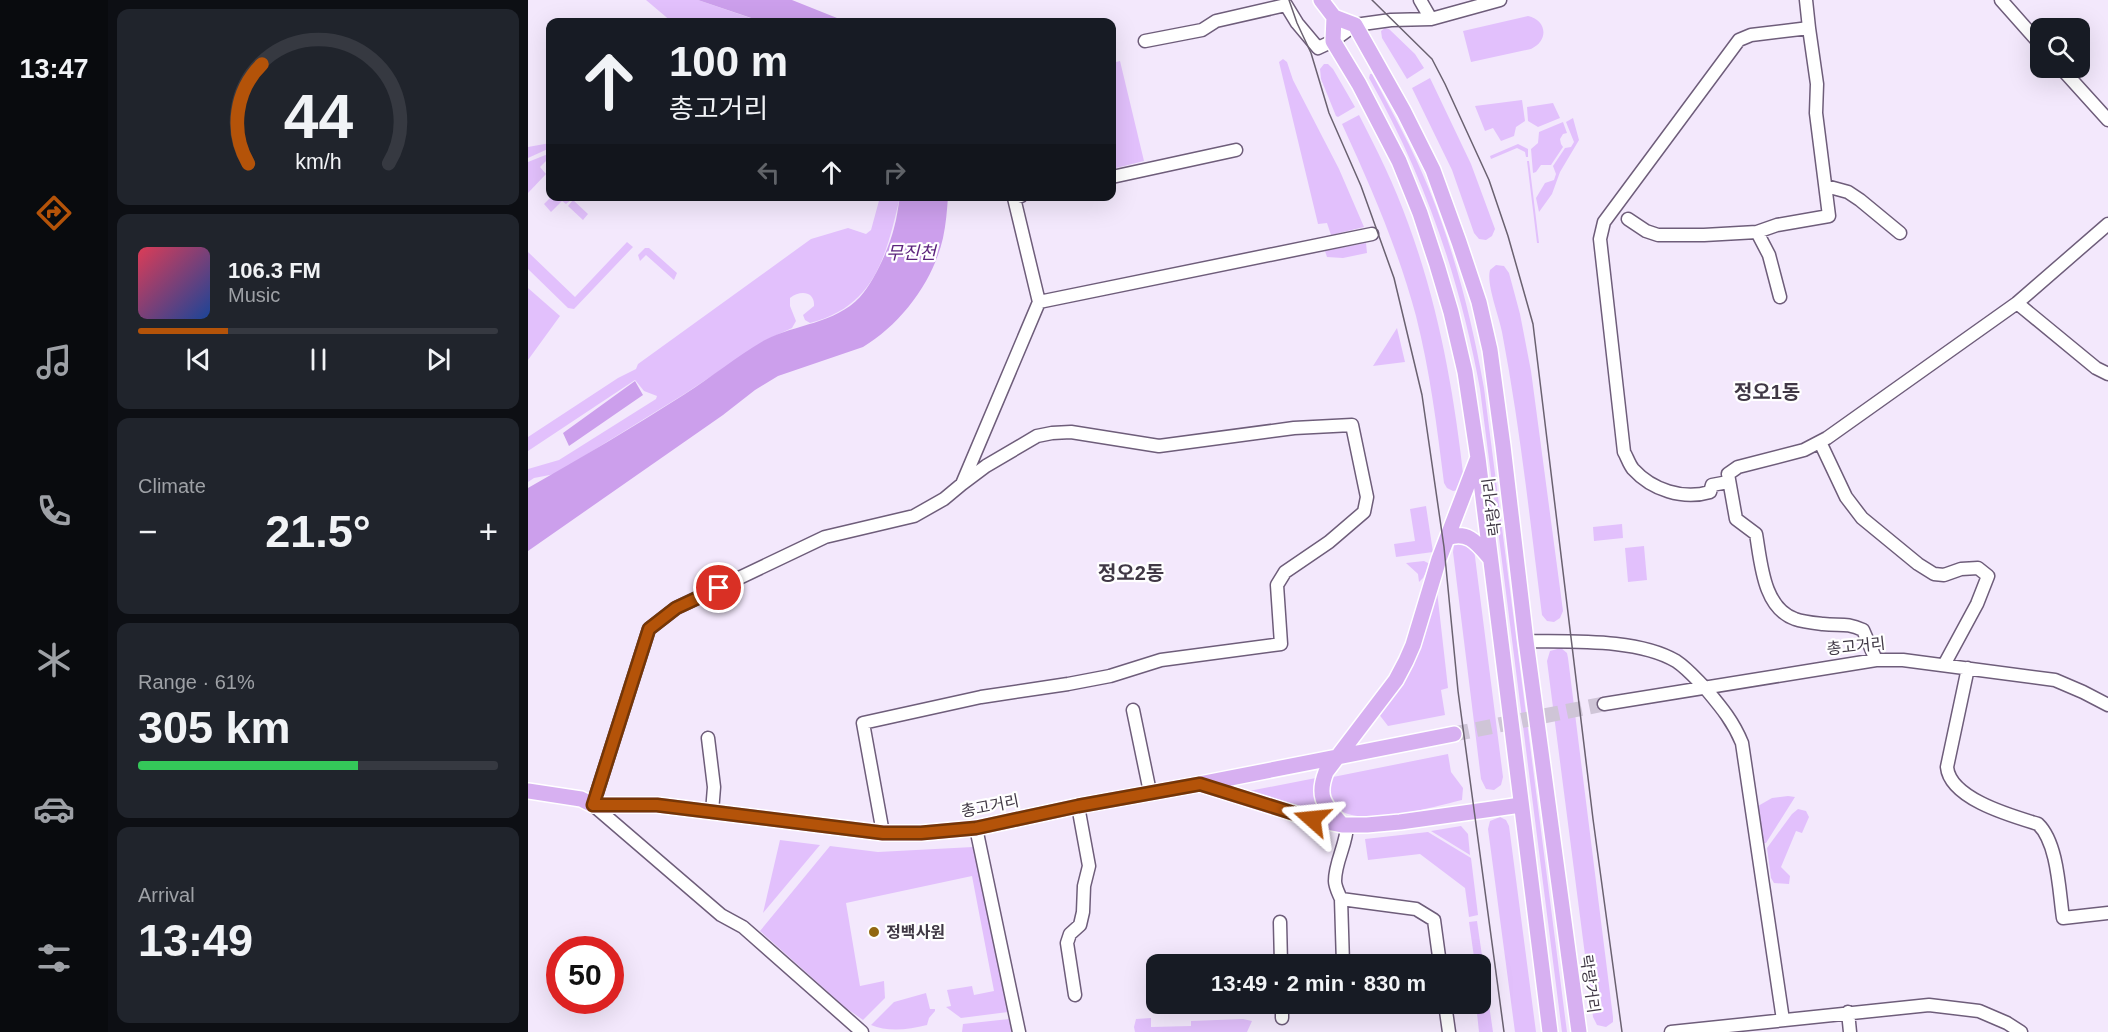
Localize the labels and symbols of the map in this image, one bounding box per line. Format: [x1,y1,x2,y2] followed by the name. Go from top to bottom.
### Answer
[886,243,938,263] water label: 무진천
[1734,381,1800,403] district label: 정오1동
[1480,477,1504,537] street label: 락랑거리
[693,562,744,613] pin
[1098,562,1164,584] district label: 정오2동
[1826,634,1886,658] street label: 총고거리
[1280,787,1344,851] position arrow
[959,792,1021,820] street label: 총고거리
[886,924,945,941] place label: 정백사원
[867,925,881,939] marker: 정백사원
[546,936,624,1014] speed limit sign: 50
[1577,954,1603,1014] street label: 락랑거리

